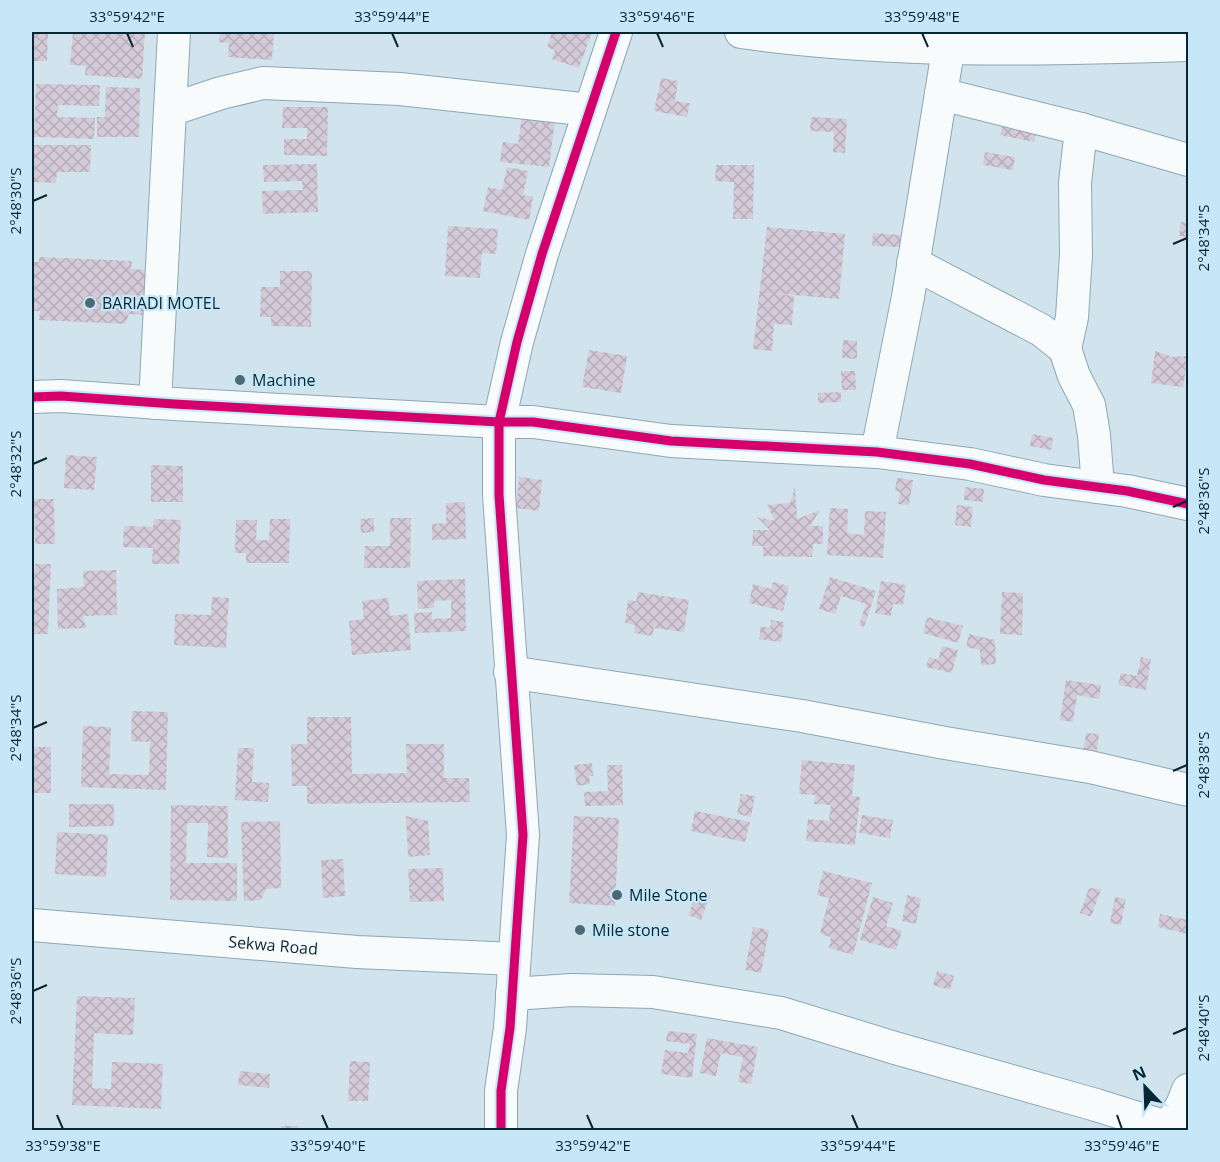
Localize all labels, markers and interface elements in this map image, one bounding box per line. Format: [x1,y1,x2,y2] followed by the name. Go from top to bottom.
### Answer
[89,6,165,26] text: 33°59'42"E
[354,6,430,26] text: 33°59'44"E
[619,6,695,26] text: 33°59'46"E
[884,6,960,26] text: 33°59'48"E
[5,168,25,234] text: 2°48'30"S
[1193,205,1213,271] text: 2°48'34"S
[102,292,220,314] place label: BARIADI MOTEL
[83,296,97,310] marker: BARIADI MOTEL
[252,369,316,391] place label: Machine
[233,373,247,387] marker: Machine
[5,431,25,497] text: 2°48'32"S
[1193,468,1213,534] text: 2°48'36"S
[5,695,25,761] text: 2°48'34"S
[1193,732,1213,798] text: 2°48'38"S
[629,884,708,906] place label: Mile Stone
[610,888,624,902] marker: Mile Stone
[592,919,669,941] place label: Mile stone
[573,923,587,937] marker: Mile stone
[228,930,319,960] street label: Sekwa Road
[5,958,25,1024] text: 2°48'36"S
[1193,995,1213,1061] text: 2°48'40"S
[1115,1057,1175,1117] north arrow
[1129,1061,1149,1086] text: N
[25,1135,101,1155] text: 33°59'38"E
[290,1135,366,1155] text: 33°59'40"E
[555,1135,631,1155] text: 33°59'42"E
[820,1135,896,1155] text: 33°59'44"E
[1084,1135,1160,1155] text: 33°59'46"E

